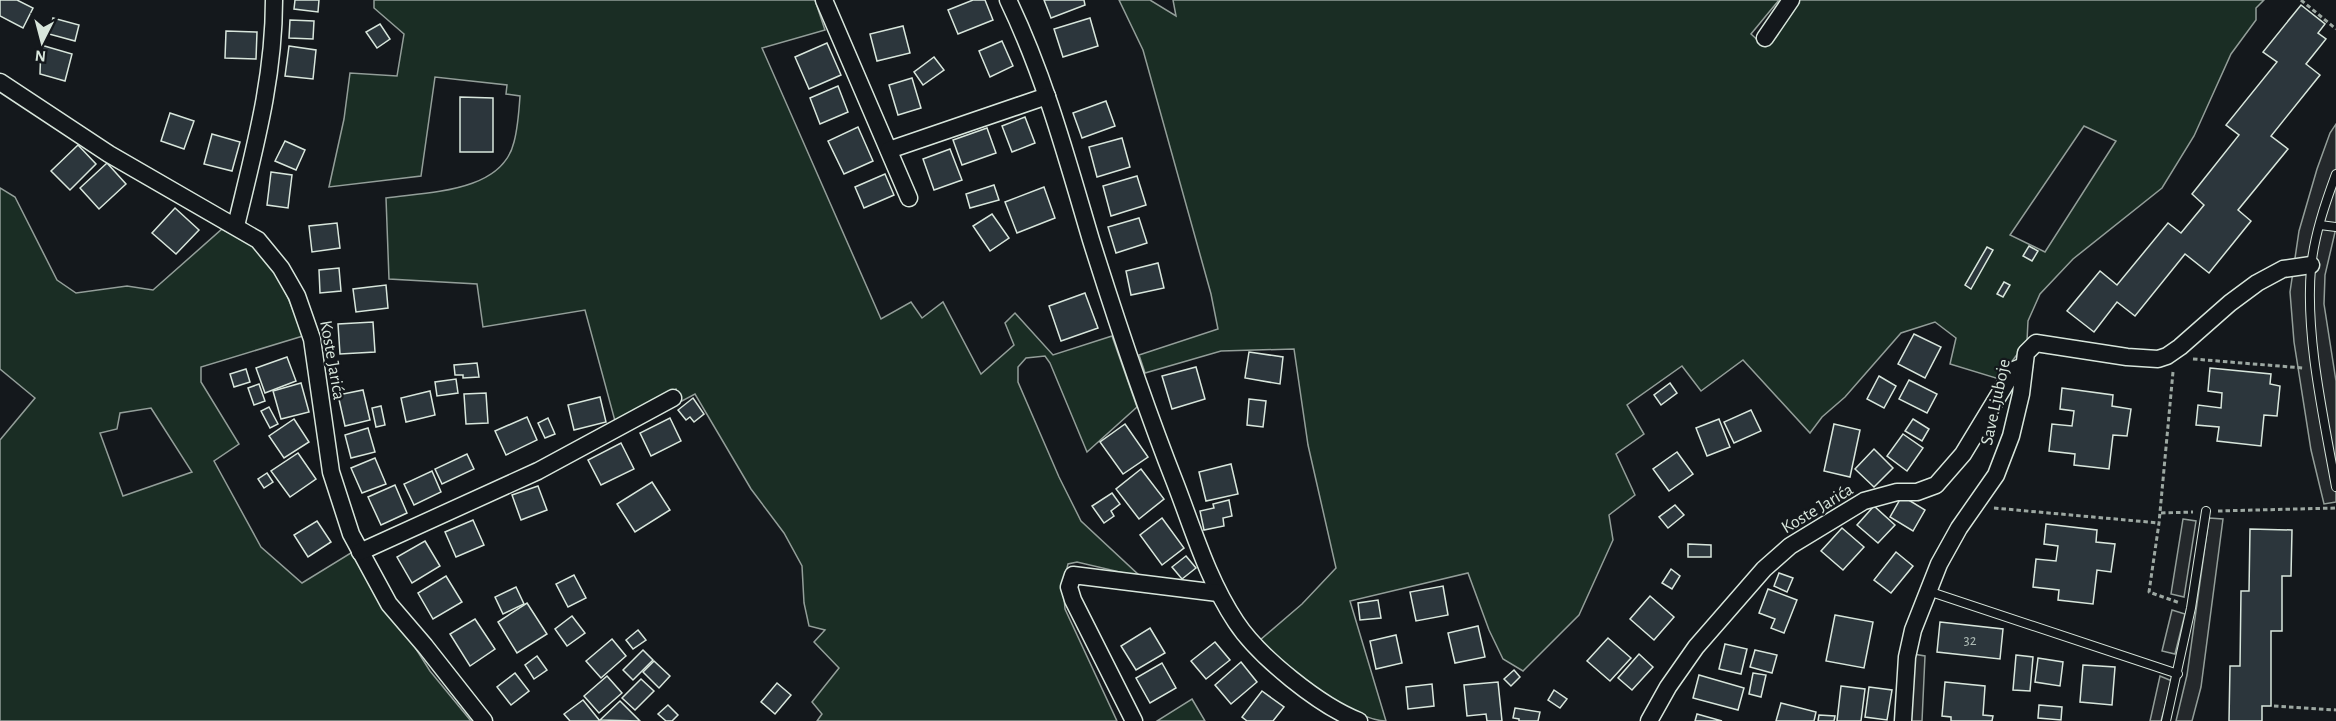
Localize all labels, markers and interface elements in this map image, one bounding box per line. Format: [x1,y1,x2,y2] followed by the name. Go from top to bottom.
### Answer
[12,12,72,72] north arrow
[34,47,47,64] text: N
[316,319,348,401] street label: Koste Jarića
[1978,358,2014,447] street label: Save Ljuboje
[1778,480,1857,537] street label: Koste Jarića
[1963,633,1977,648] house number: 32

